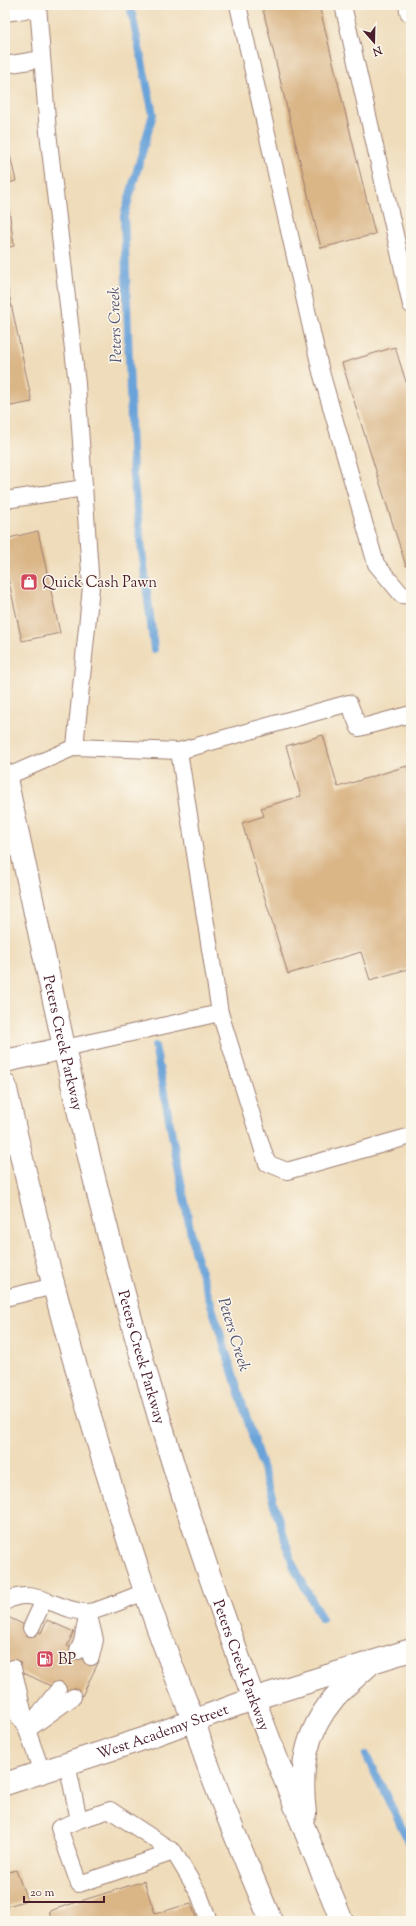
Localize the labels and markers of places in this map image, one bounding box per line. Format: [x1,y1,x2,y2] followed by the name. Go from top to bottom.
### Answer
[19,572,39,592] shop icon: Quick Cash Pawn
[42,573,157,594] place label: Quick Cash Pawn
[35,1649,55,1669] fuel station icon: BP
[58,1650,76,1671] place label: BP

